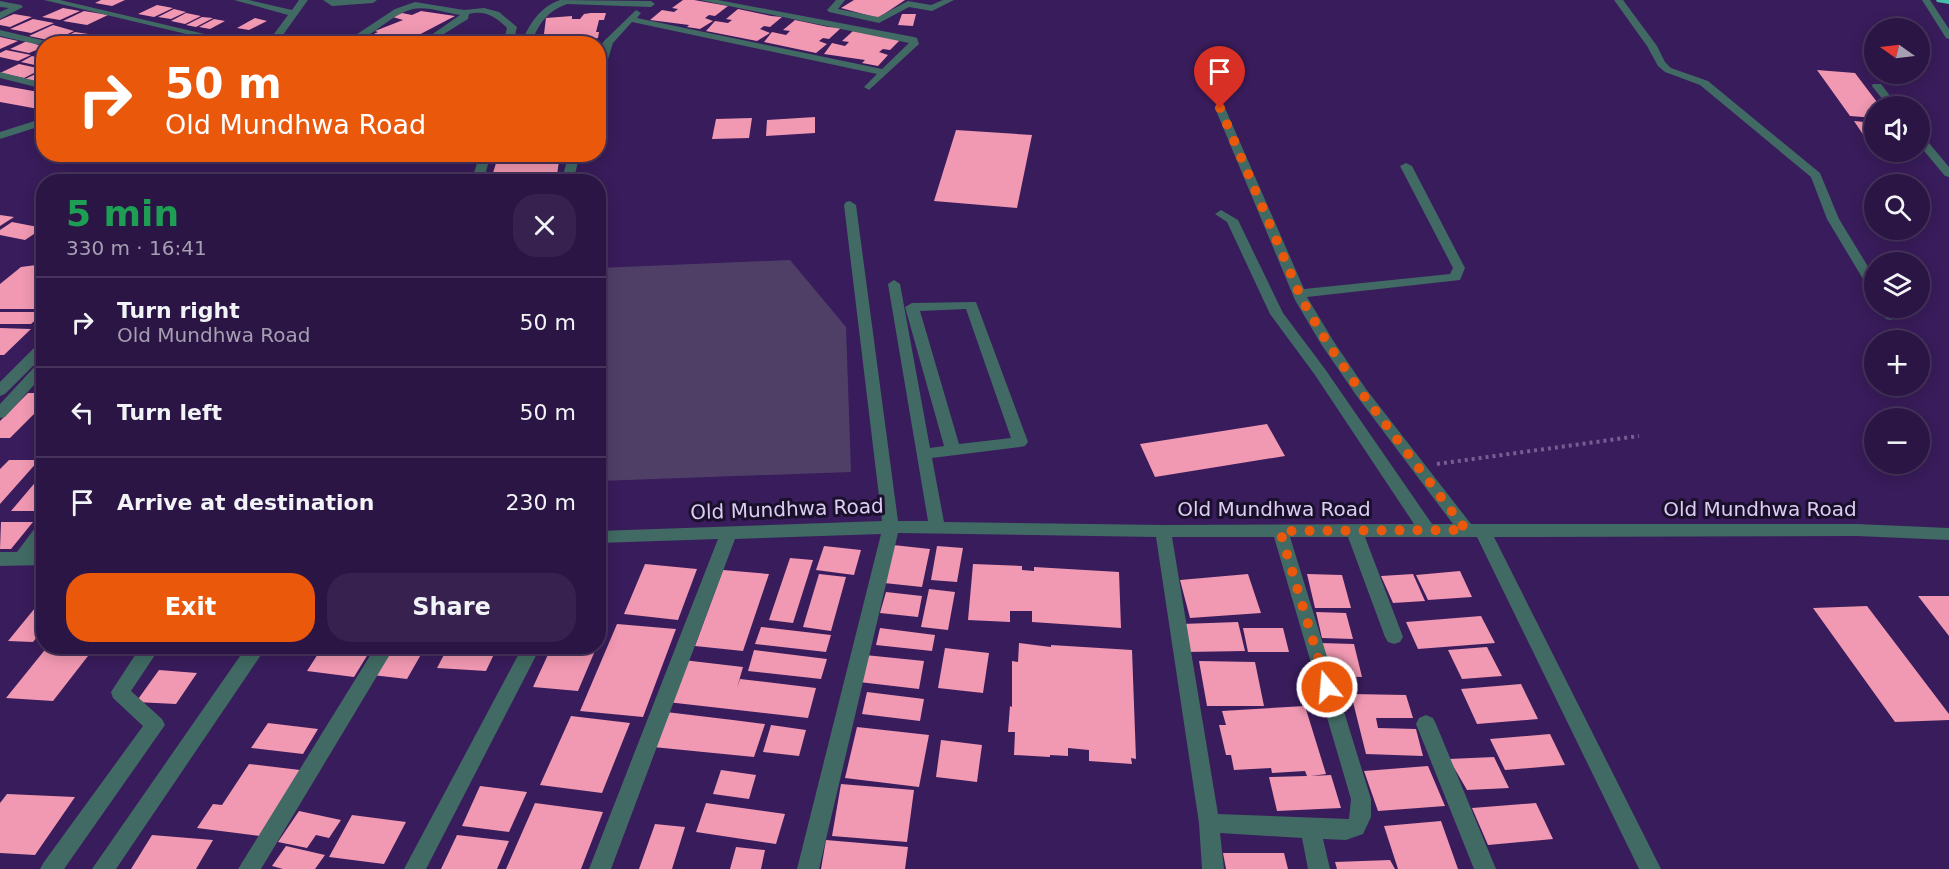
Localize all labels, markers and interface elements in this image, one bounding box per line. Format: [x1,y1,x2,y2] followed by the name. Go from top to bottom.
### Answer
[1864,18,1930,84] north arrow
[1864,18,1930,474] map controls
[1194,46,1245,108] pin
[1203,55,1236,88] icon: arrive
[165,59,282,108] text: 50 m
[66,60,144,138] icon: right
[1864,96,1930,162] button: sound
[165,109,426,140] text: Old Mundhwa Road
[1864,174,1930,240] button: search
[66,193,179,234] text: 5 min
[513,194,576,257] button: close
[66,236,207,260] text: 330 m · 16:41
[1864,252,1930,318] button: layers
[117,298,240,323] text: Turn right
[66,306,99,339] icon: right
[520,310,576,335] text: 50 m
[117,323,311,347] text: Old Mundhwa Road
[1864,330,1930,396] button: +
[66,396,99,429] icon: left
[117,400,222,425] text: Turn left
[520,400,576,425] text: 50 m
[1864,408,1930,474] button: −
[66,486,99,519] icon: arrive
[117,490,374,515] text: Arrive at destination
[506,490,576,515] text: 230 m
[690,494,884,524] street label: Old Mundhwa Road
[1177,497,1371,521] street label: Old Mundhwa Road
[1663,497,1857,521] street label: Old Mundhwa Road
[66,573,315,642] button: Exit
[327,573,576,642] button: Share
[1295,655,1359,719] position arrow

